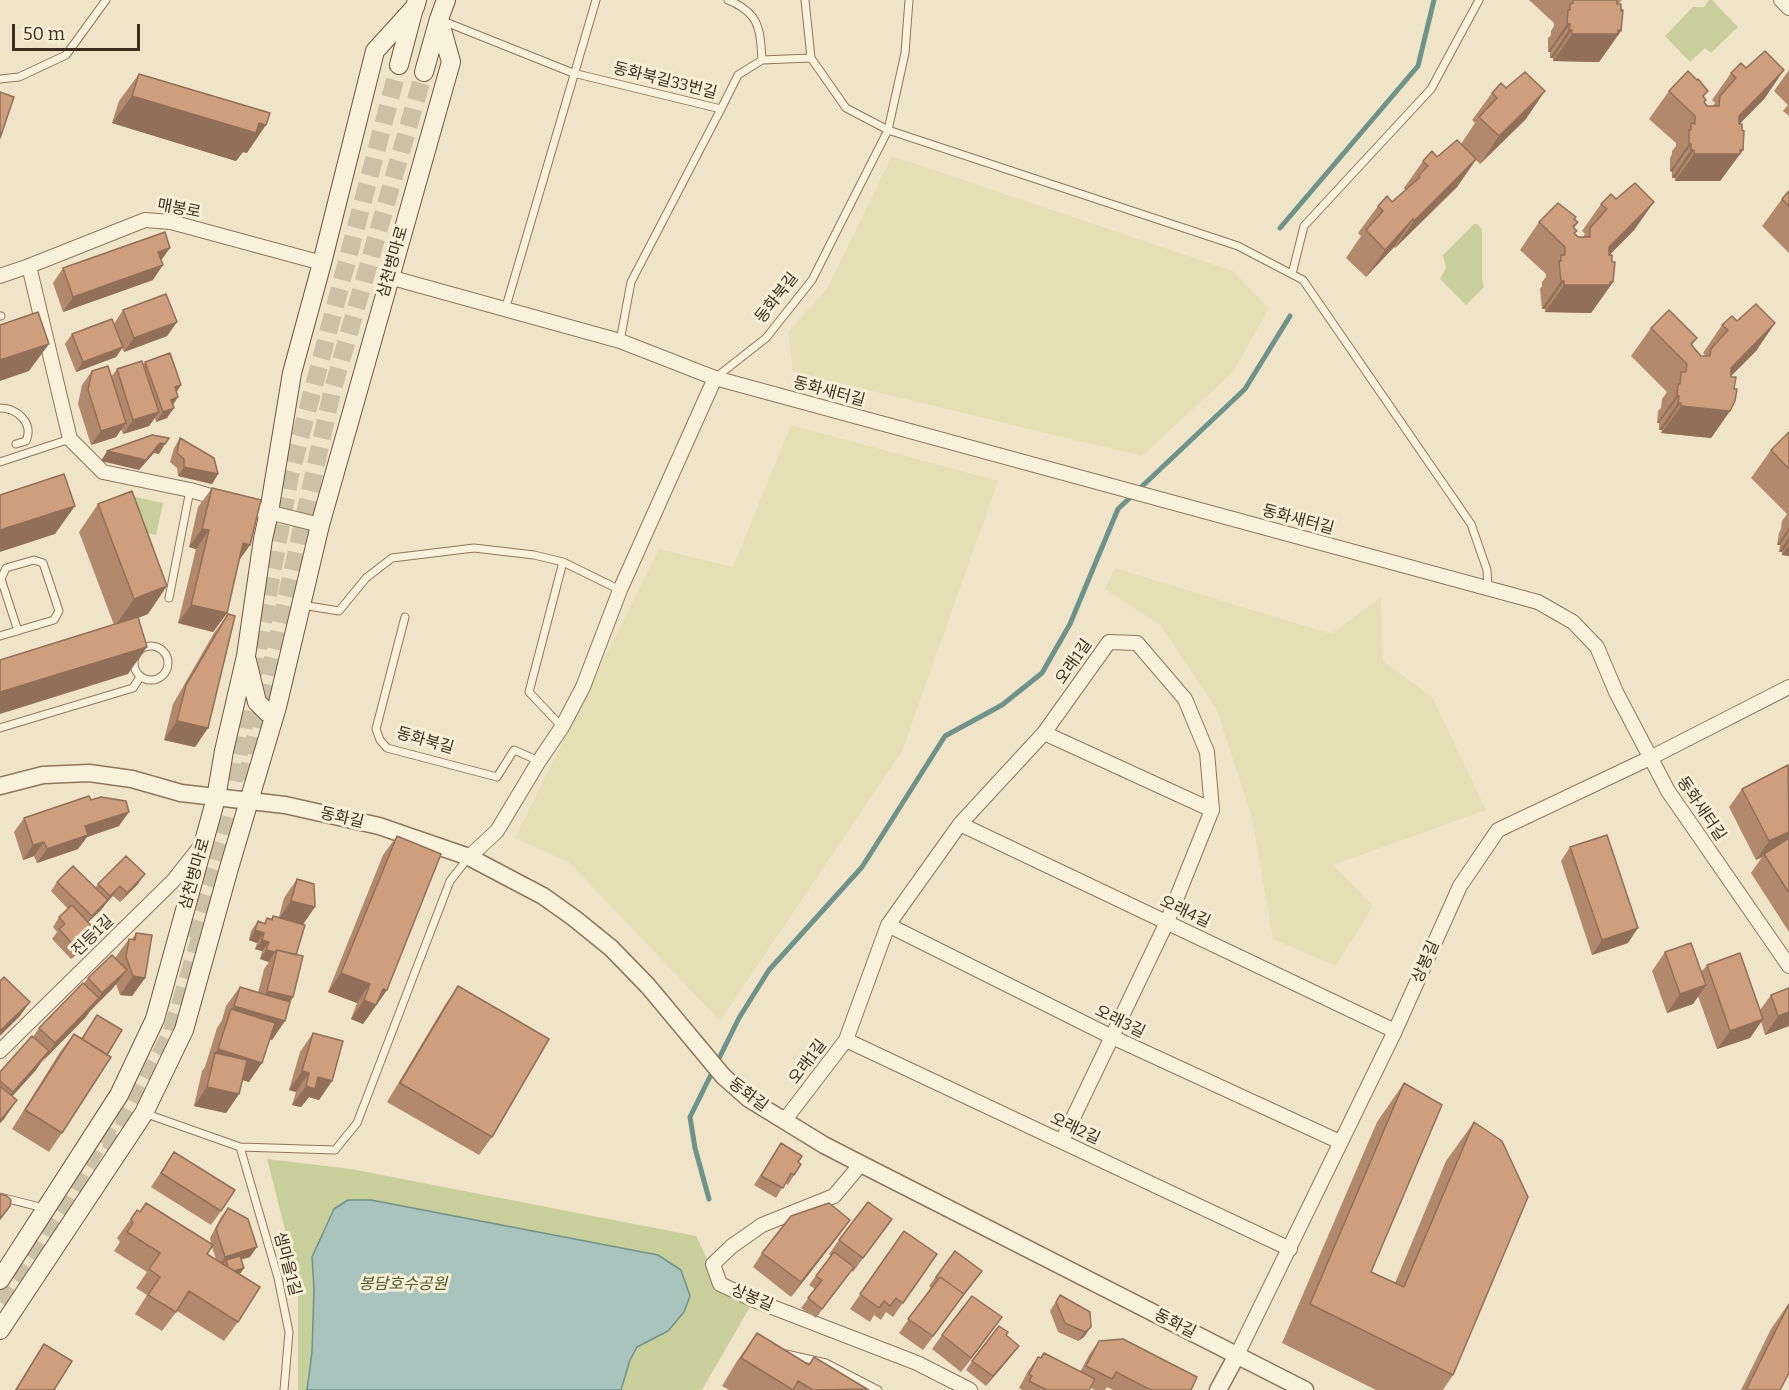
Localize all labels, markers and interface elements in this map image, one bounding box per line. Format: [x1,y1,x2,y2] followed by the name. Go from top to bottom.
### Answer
[15,12,142,50] scale bar
[23,23,65,45] text: 50 m
[611,59,719,103] street label: 동화북길33번길
[155,195,203,223] street label: 매봉로
[374,224,412,300] street label: 삼천병마로
[751,269,803,327] street label: 동화북길
[791,373,867,411] street label: 동화새터길
[1260,501,1336,539] street label: 동화새터길
[1052,636,1096,688] street label: 오래1길
[394,724,456,758] street label: 동화북길
[1672,773,1730,845] street label: 동화새터길
[318,804,366,832] street label: 동화길
[176,836,214,912] street label: 삼천병마로
[1157,892,1213,932] street label: 오래4길
[68,912,118,960] street label: 진등1길
[1408,938,1444,986] street label: 상봉길
[1092,1002,1148,1042] street label: 오래3길
[785,1036,831,1088] street label: 오래1길
[725,1074,771,1116] street label: 동화길
[1047,1109,1103,1149] street label: 오래2길
[269,1230,305,1298] street label: 샘마을1길
[359,1275,447,1295] park label: 봉담호수공원
[728,1281,776,1315] street label: 상봉길
[1151,1305,1199,1343] street label: 동화길

